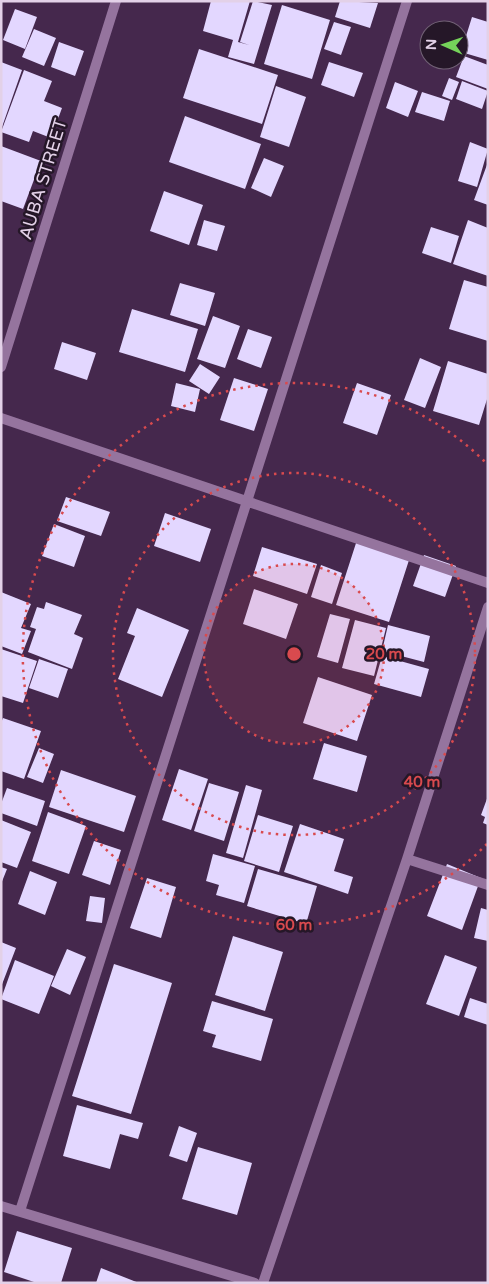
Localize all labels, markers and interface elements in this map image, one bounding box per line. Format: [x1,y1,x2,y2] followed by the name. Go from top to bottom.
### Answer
[419,20,469,70] north arrow
[423,39,440,50] text: N
[14,116,72,242] street label: AUBA STREET
[285,645,303,663] centre of rings
[366,645,402,663] text: 20 m
[404,773,440,791] text: 40 m
[276,916,312,934] text: 60 m

